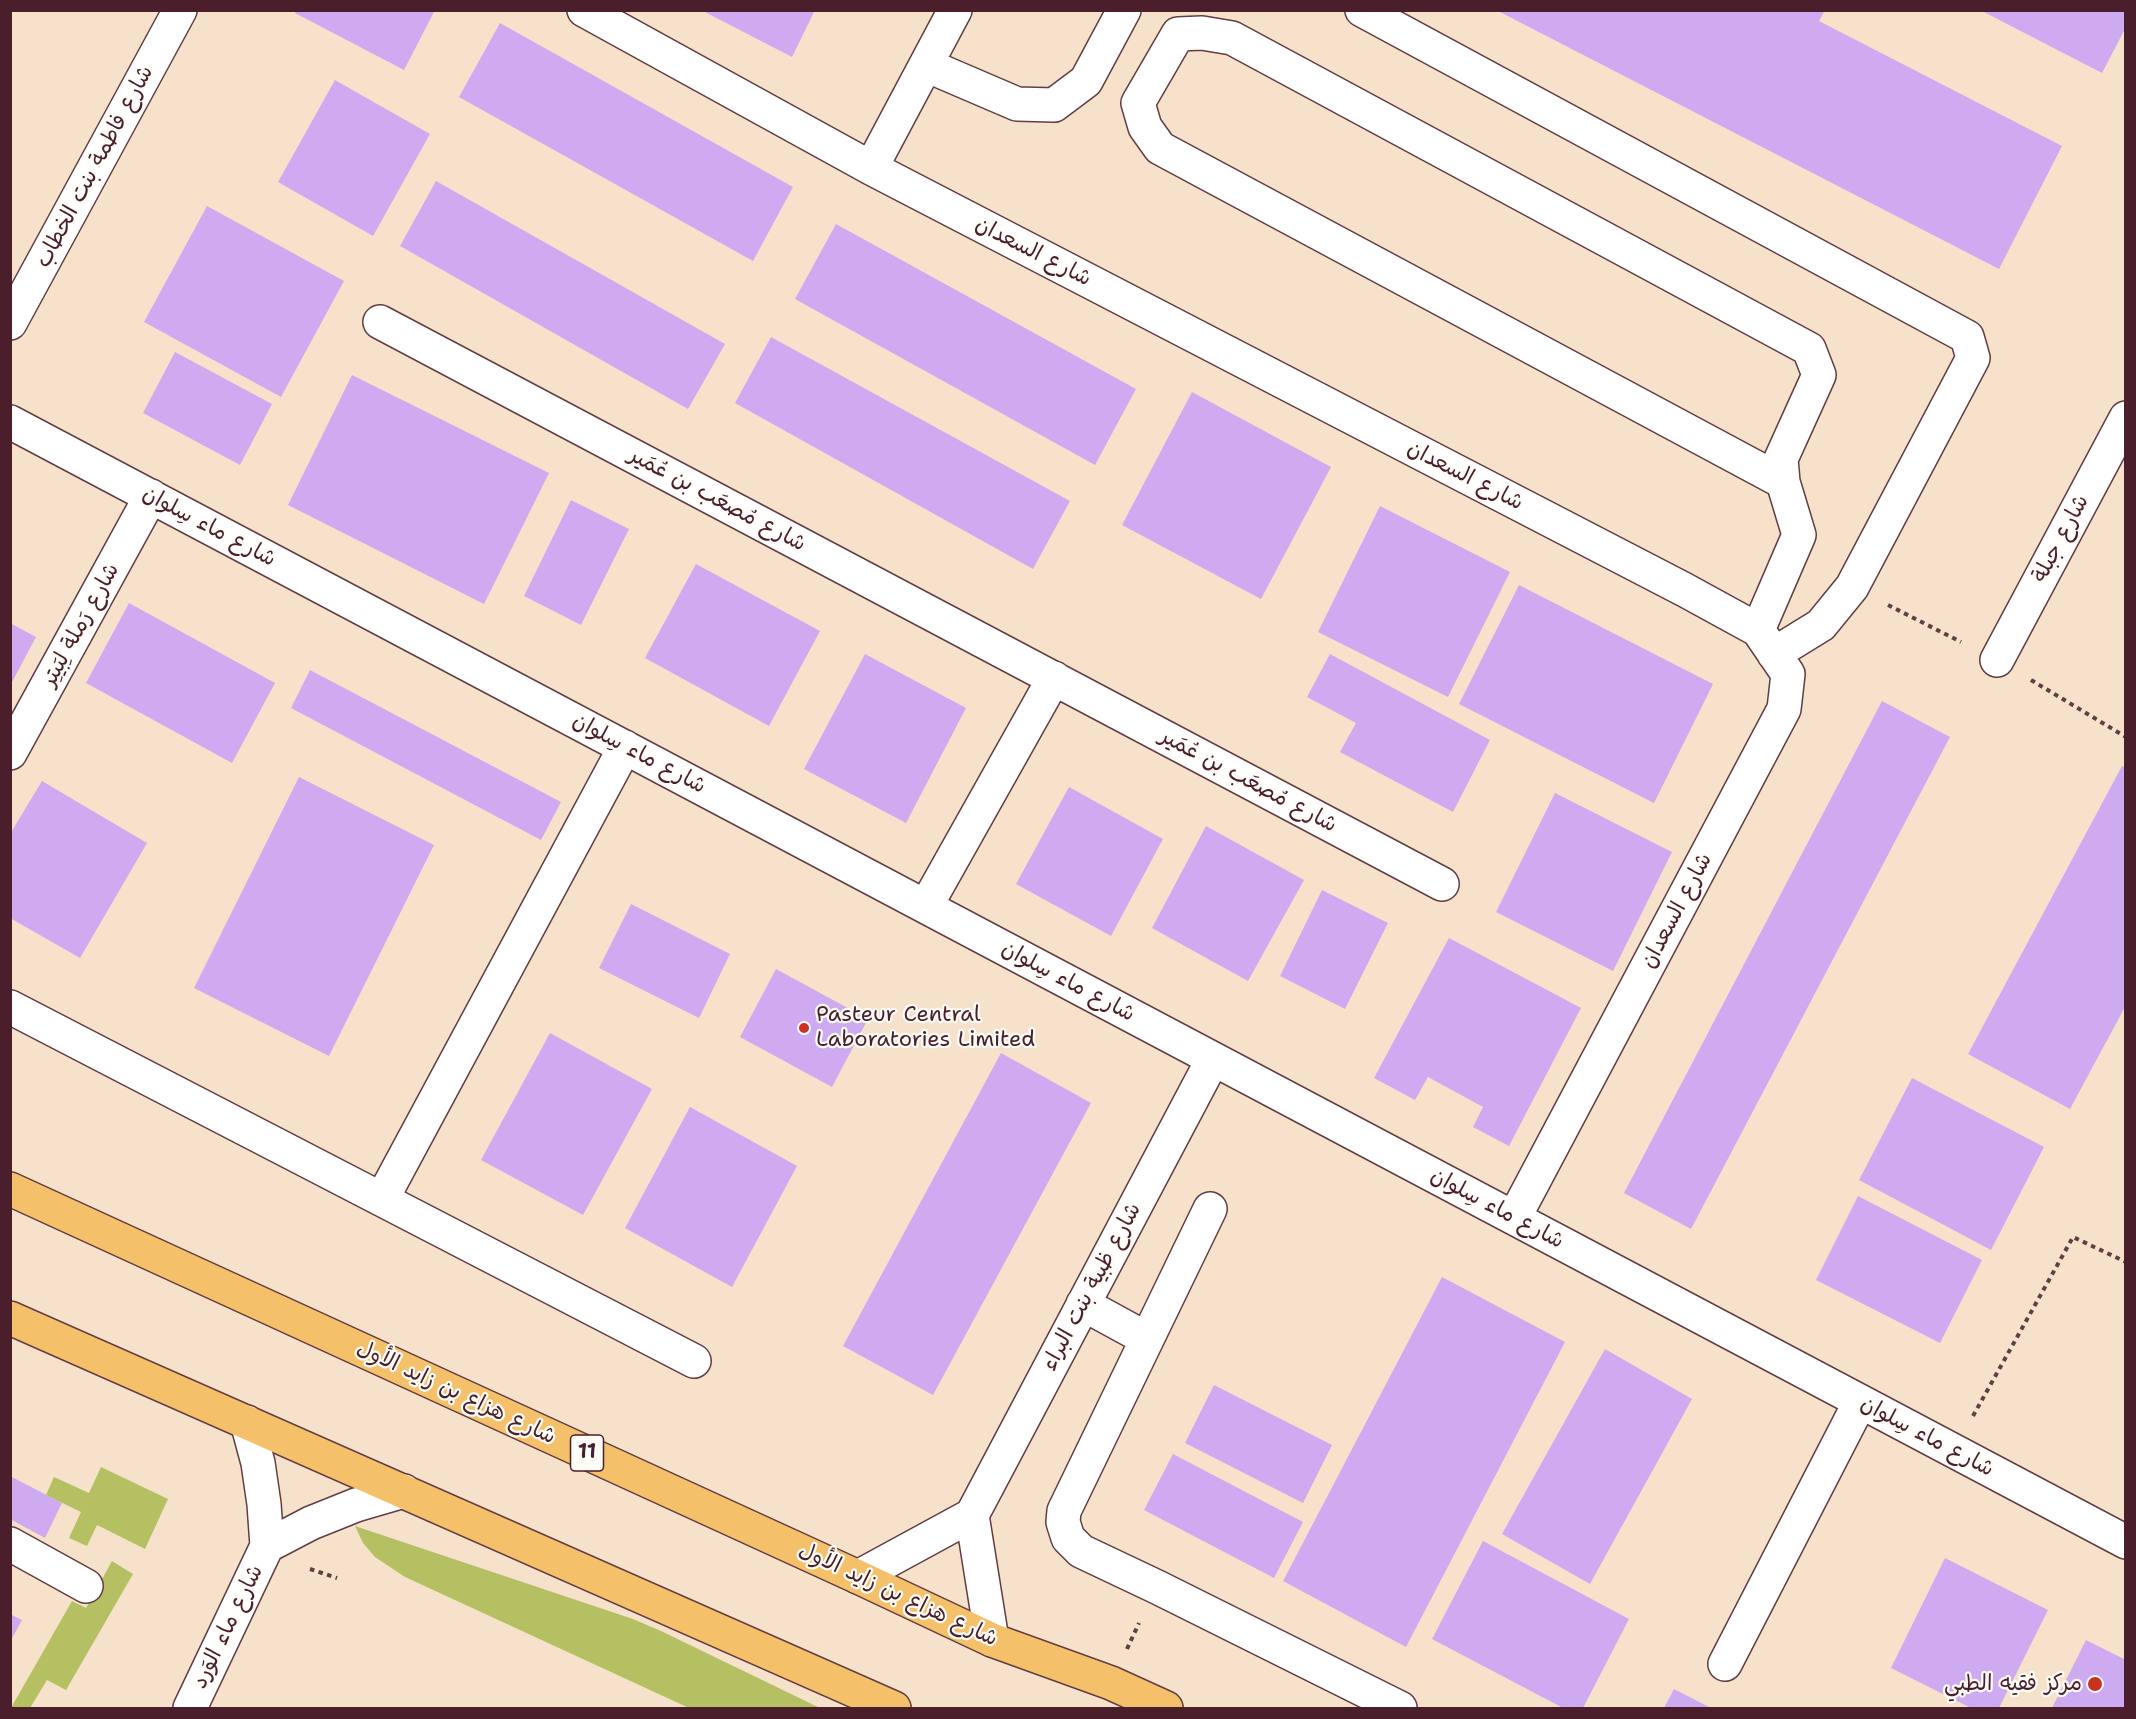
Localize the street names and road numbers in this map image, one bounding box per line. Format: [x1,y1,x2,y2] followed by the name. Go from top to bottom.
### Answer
[30,61,160,273] street label: شارع فاطمة بنت الخطاب
[971,211,1095,293] street label: شارع السعدان
[1403,435,1527,517] street label: شارع السعدان
[624,442,810,558] street label: شارع مُصعَب بن عُمَير
[138,481,280,573] street label: شارع ماء سِلوان
[2027,491,2095,587] street label: شارع جبلة
[36,559,126,691] street label: شارع رَملة لِبَيتِر
[568,708,710,800] street label: شارع ماء سِلوان
[1155,723,1341,839] street label: شارع مُصعَب بن عُمَير
[1636,849,1718,973] street label: شارع السعدان
[997,936,1139,1028] street label: شارع ماء سِلوان
[1426,1163,1568,1255] street label: شارع ماء سِلوان
[1037,1199,1147,1375] street label: شارع ظبية بنت البراء
[352,1335,560,1451] street label: شارع هزاع بن زايد الأول
[1856,1391,1998,1483] street label: شارع ماء سِلوان
[570,1435,604,1471] road number: 11
[794,1537,1002,1653] street label: شارع هزاع بن زايد الأول
[187,1561,269,1693] street label: شارع ماء الوَرد

